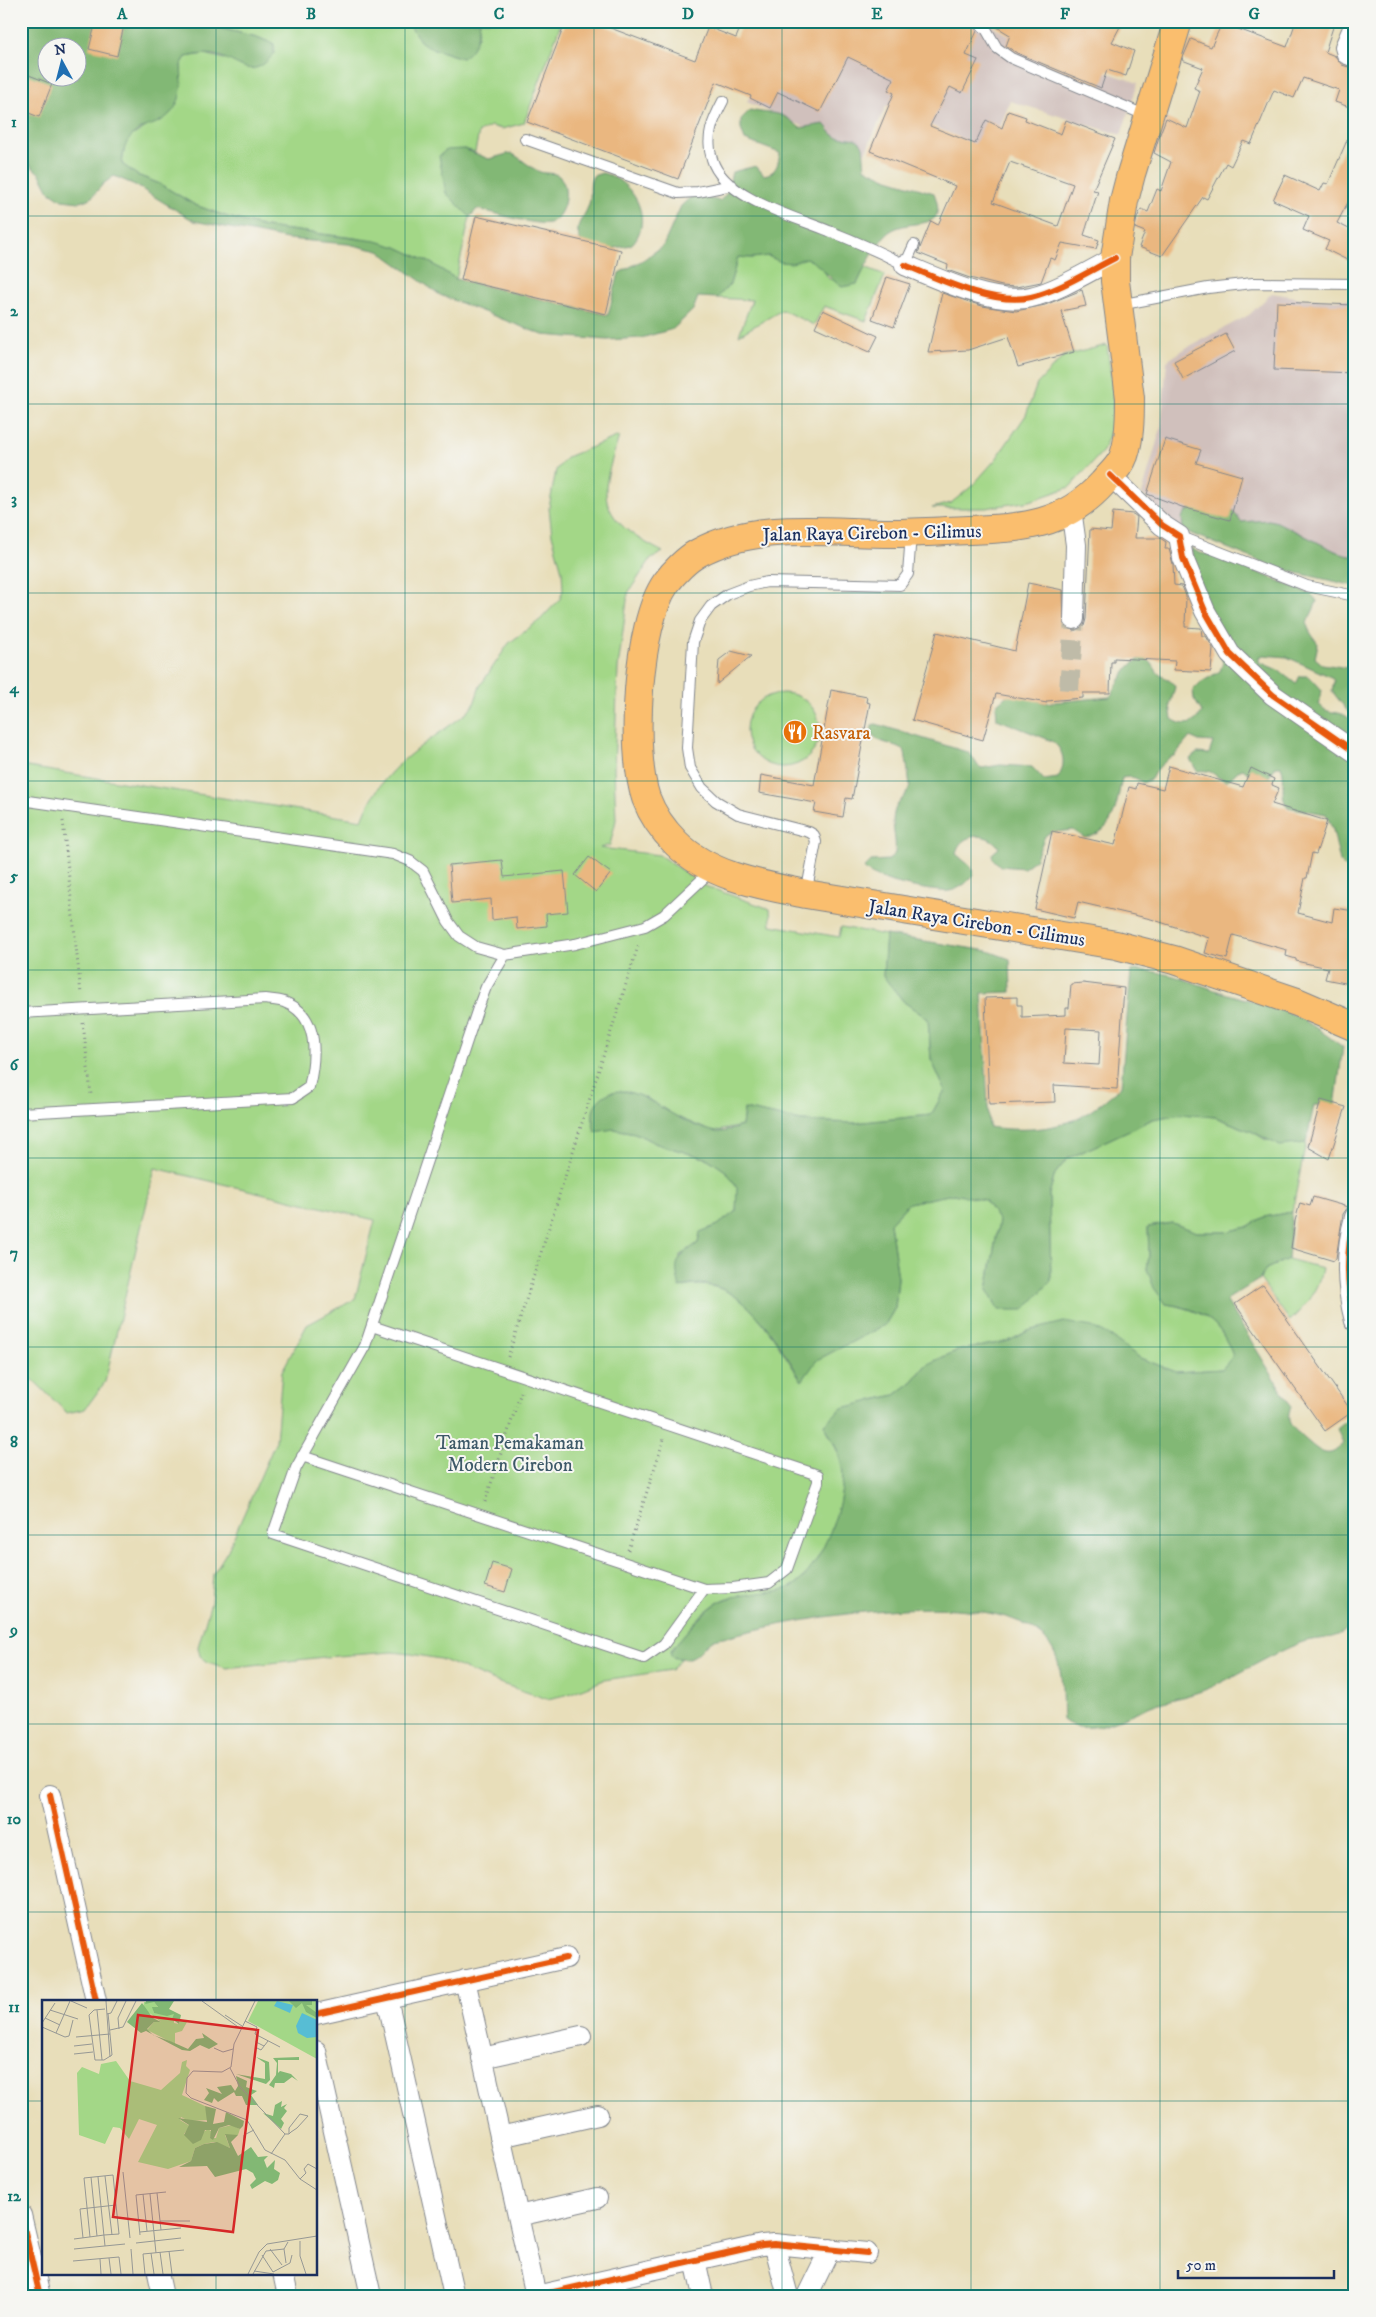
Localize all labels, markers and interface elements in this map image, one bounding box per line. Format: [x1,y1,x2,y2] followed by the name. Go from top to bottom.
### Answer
[116,4,128,24] text: A
[306,4,316,24] text: B
[494,4,504,24] text: C
[682,4,694,24] text: D
[871,4,883,24] text: E
[1060,4,1070,24] text: F
[1248,4,1260,24] text: G
[38,38,88,88] north arrow
[54,40,68,60] text: N
[11,112,17,132] text: 1
[10,301,19,321] text: 2
[11,489,17,509] text: 3
[760,520,982,547] street label: Jalan Raya Cirebon - Cilimus
[8,678,19,698] text: 4
[782,719,808,745] restaurant icon: Rasvara
[812,722,871,745] place label: Rasvara
[9,866,18,886] text: 5
[865,895,1087,952] street label: Jalan Raya Cirebon - Cilimus
[10,1055,20,1075] text: 6
[10,1243,18,1263] text: 7
[10,1432,18,1452] text: 8
[436,1432,584,1477] park label: Taman Pemakaman Modern Cirebon
[9,1620,18,1640] text: 9
[7,1809,22,1829] text: 10
[8,1997,20,2017] text: 11
[42,2000,318,2274] inset map
[7,2186,22,2206] text: 12
[1178,2247,1335,2279] scale bar
[1186,2256,1216,2275] text: 50 m

